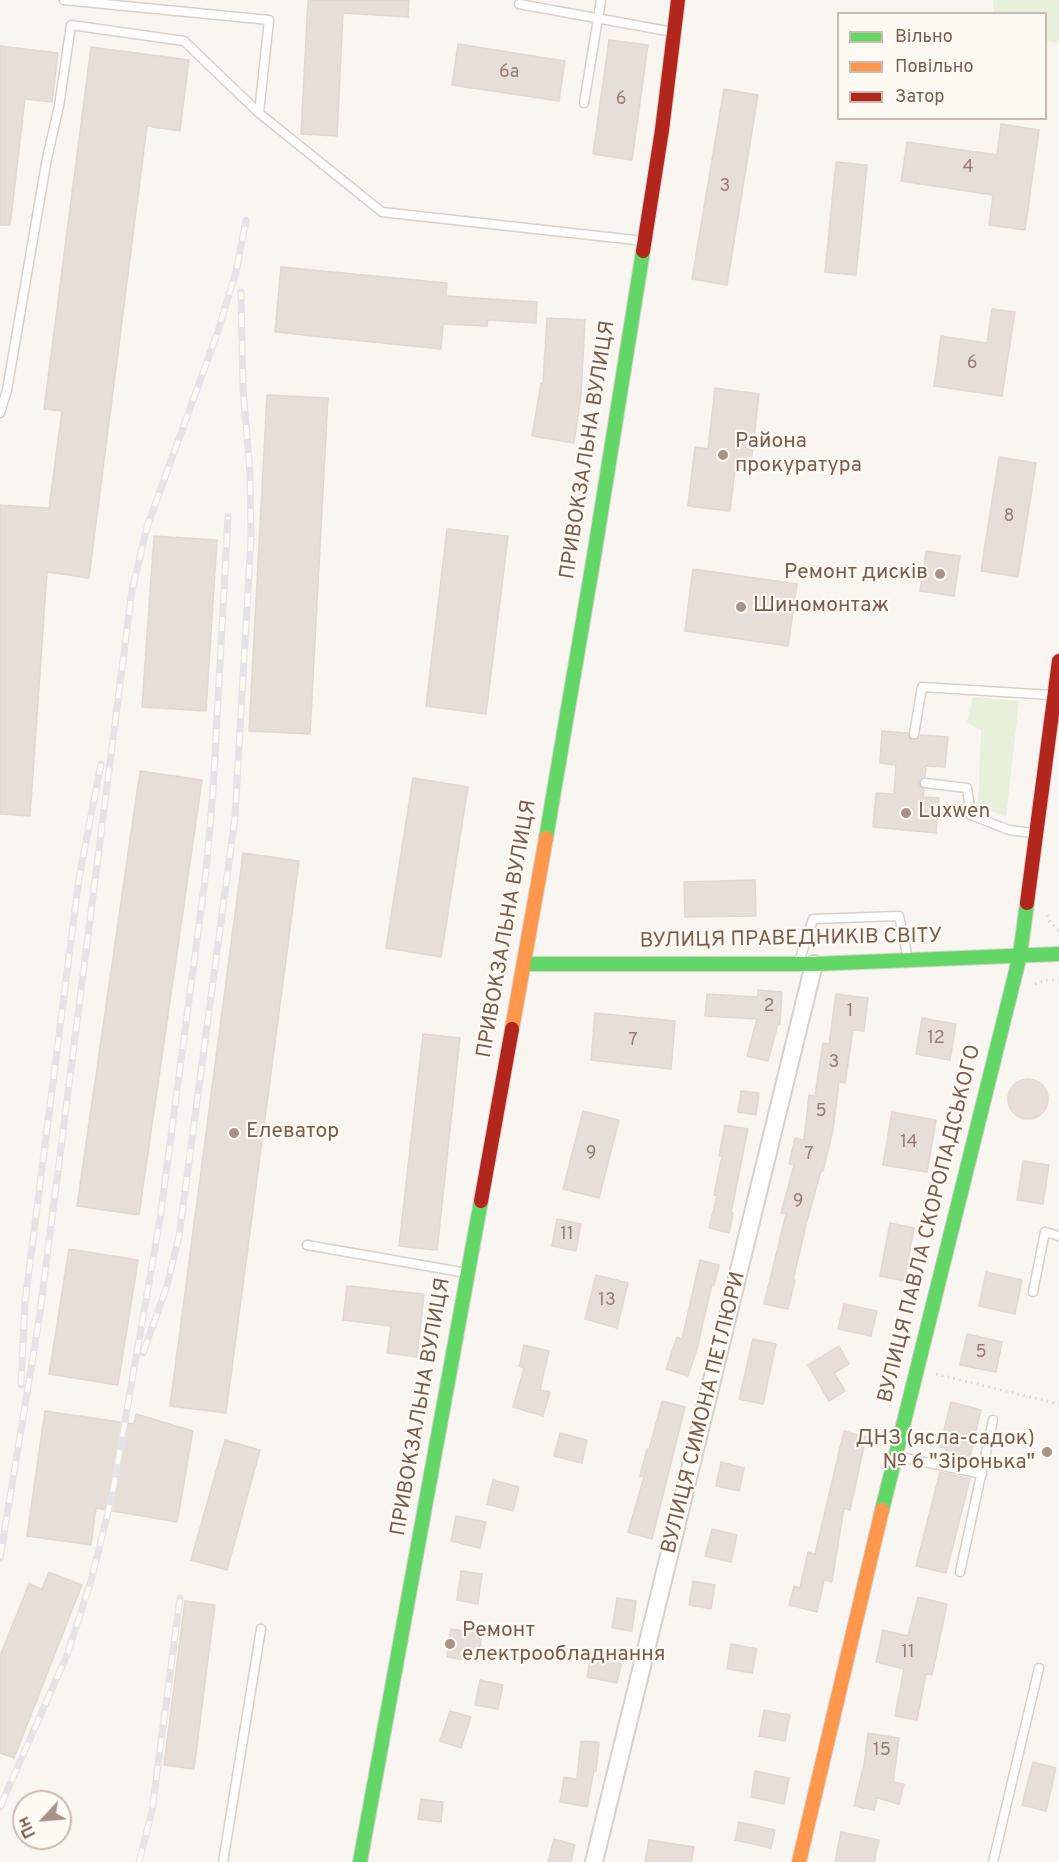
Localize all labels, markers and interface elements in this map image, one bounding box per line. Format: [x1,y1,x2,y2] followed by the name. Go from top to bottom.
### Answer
[837,12,1047,120] legend
[895,26,953,49] text: Вільно
[895,56,974,79] text: Повільно
[499,62,519,84] house number: 6а
[895,86,944,109] text: Затор
[616,89,626,111] house number: 6
[962,157,974,179] house number: 4
[720,176,730,198] house number: 3
[556,319,622,581] street label: ПРИВОКЗАЛЬНА ВУЛИЦЯ
[967,353,977,375] house number: 6
[735,430,862,480] place label: Района прокуратура
[716,448,730,462] marker: Района прокуратура
[1004,506,1014,528] house number: 8
[784,561,928,587] place label: Ремонт дисків
[933,567,947,581] marker: Ремонт дисків
[753,594,889,620] place label: Шиномонтаж
[734,600,748,614] marker: Шиномонтаж
[473,798,543,1060] street label: ПРИВОКЗАЛЬНА ВУЛИЦЯ
[918,800,990,826] place label: Luxwen
[899,806,913,820] marker: Luxwen
[639,925,943,955] street label: ВУЛИЦЯ ПРАВЕДНИКІВ СВІТУ
[763,996,775,1018] house number: 2
[847,1001,853,1023] house number: 1
[927,1028,945,1050] house number: 12
[628,1030,638,1052] house number: 7
[874,1042,988,1406] street label: ВУЛИЦЯ ПАВЛА СКОРОПАДСЬКОГО
[829,1052,839,1074] house number: 3
[815,1101,827,1123] house number: 5
[246,1120,339,1146] place label: Елеватор
[227,1126,241,1140] marker: Елеватор
[900,1132,918,1154] house number: 14
[586,1143,596,1165] house number: 9
[804,1144,814,1166] house number: 7
[793,1191,803,1213] house number: 9
[560,1224,574,1246] house number: 11
[658,1269,752,1557] street label: ВУЛИЦЯ СИМОНА ПЕТЛЮРИ
[387,1276,457,1538] street label: ПРИВОКЗАЛЬНА ВУЛИЦЯ
[598,1290,616,1312] house number: 13
[975,1342,987,1364] house number: 5
[855,1427,1035,1477] place label: ДНЗ (ясла-садок) № 6 "Зіронька"
[1040,1445,1054,1459] marker: ДНЗ (ясла-садок) № 6 "Зіронька"
[462,1619,665,1669] place label: Ремонт електрообладнання
[443,1637,457,1651] marker: Ремонт електрообладнання
[901,1642,915,1664] house number: 11
[873,1740,891,1762] house number: 15
[12,1790,72,1850] north arrow
[14,1813,41,1841] text: Пн

